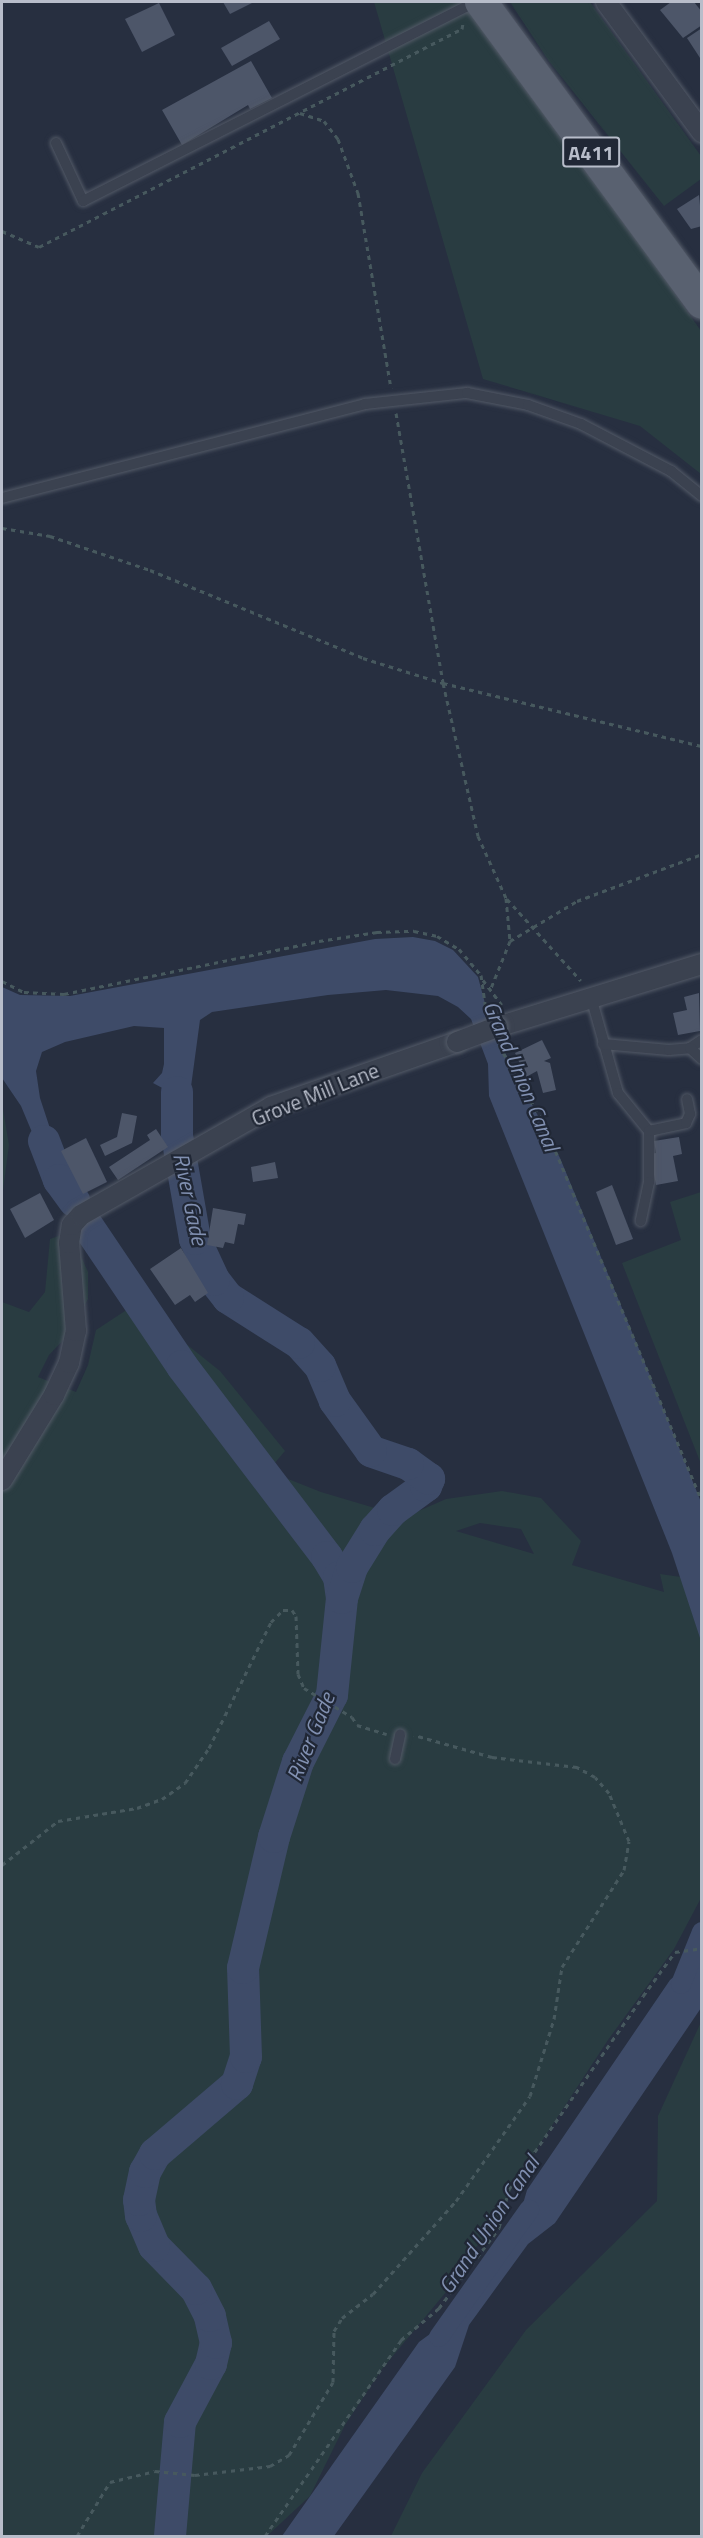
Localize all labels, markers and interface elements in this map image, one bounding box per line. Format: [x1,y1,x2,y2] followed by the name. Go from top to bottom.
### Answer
[561,135,621,169] road number: A411
[477,997,565,1155] water label: Grand Union Canal
[248,1057,382,1131] street label: Grove Mill Lane
[167,1151,213,1247] water label: River Gade
[281,1689,341,1785] water label: River Gade
[433,2151,545,2299] water label: Grand Union Canal

